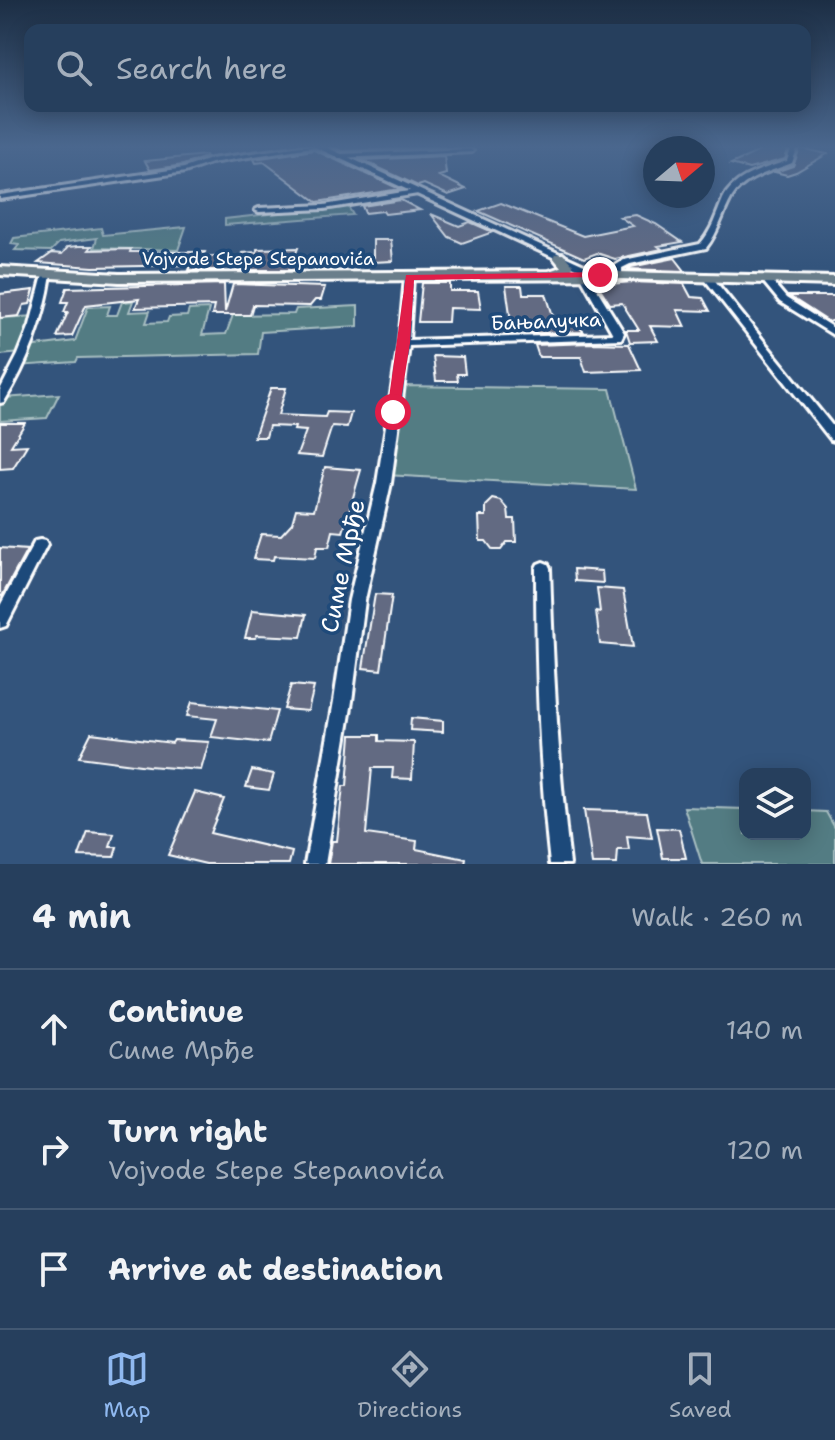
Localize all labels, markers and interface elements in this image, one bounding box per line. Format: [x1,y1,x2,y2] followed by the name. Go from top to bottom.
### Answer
[24,24,811,112] search box
[52,46,96,90] icon: search
[116,48,287,89] text: Search here
[643,136,715,208] north arrow
[142,247,374,271] street label: Vojvode Stepe Stepanovića
[582,257,618,293] route end
[490,306,602,336] street label: Бањалучка
[375,394,411,430] route start
[313,496,373,636] street label: Симе Мрђе
[739,768,811,840] map controls
[739,768,811,840] button: layers
[32,893,131,939] text: 4 min
[631,899,803,934] text: Walk · 260 m
[108,991,244,1032] text: Continue
[32,1007,76,1051] icon: ahead
[726,1012,803,1047] text: 140 m
[108,1032,255,1067] text: Симе Мрђе
[108,1111,267,1152] text: Turn right
[32,1127,76,1171] icon: right
[727,1132,803,1167] text: 120 m
[108,1152,444,1187] text: Vojvode Stepe Stepanovića
[32,1247,76,1291] icon: arrive
[108,1249,443,1290] text: Arrive at destination
[103,1347,151,1424] tab: Map
[357,1347,462,1424] tab: Directions
[669,1347,732,1424] tab: Saved

